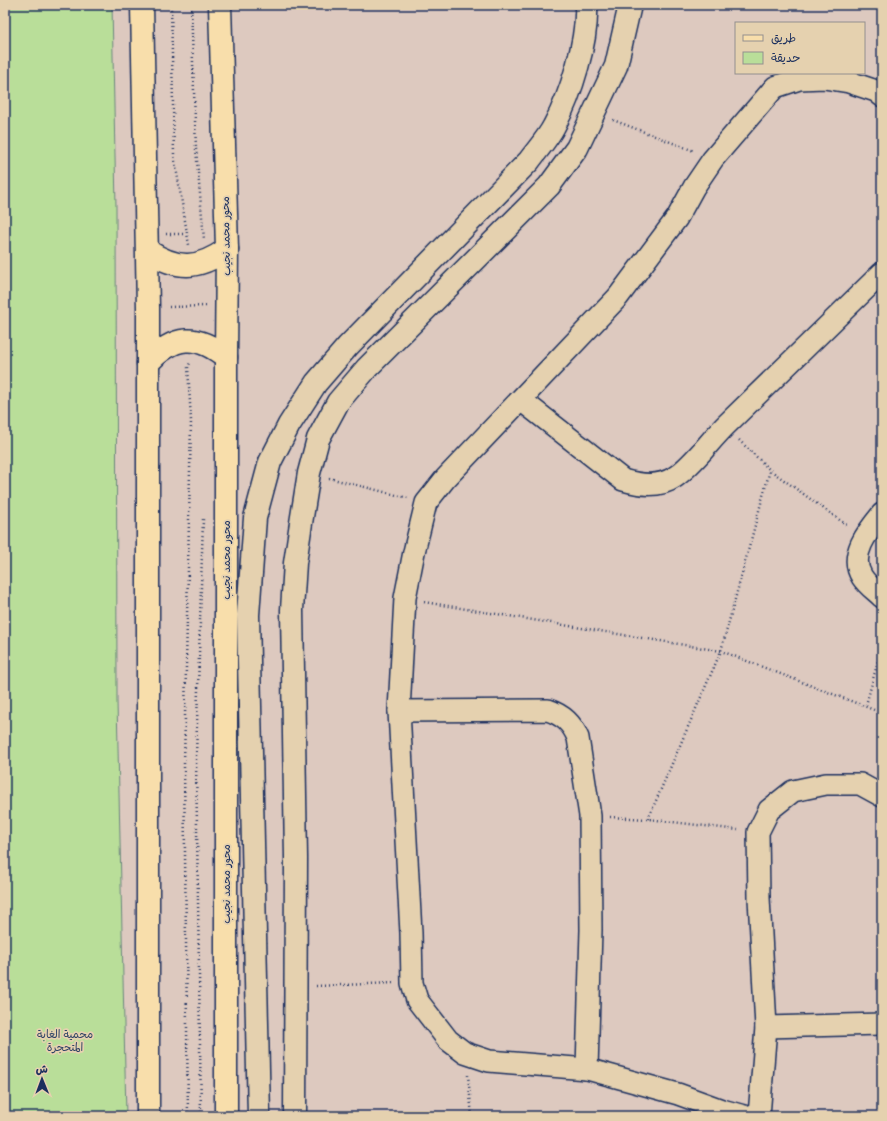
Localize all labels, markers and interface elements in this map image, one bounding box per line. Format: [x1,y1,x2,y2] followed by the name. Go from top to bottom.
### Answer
[735,22,865,74] legend
[771,31,796,46] text: طريق
[771,51,800,66] text: حديقة
[219,196,234,276] street label: محور محمد نجيب
[220,520,234,600] street label: محور محمد نجيب
[220,844,234,924] street label: محور محمد نجيب
[37,1028,93,1054] park label: محمية الغابة المتحجرة
[22,1059,62,1099] north arrow
[36,1063,48,1076] text: ش

